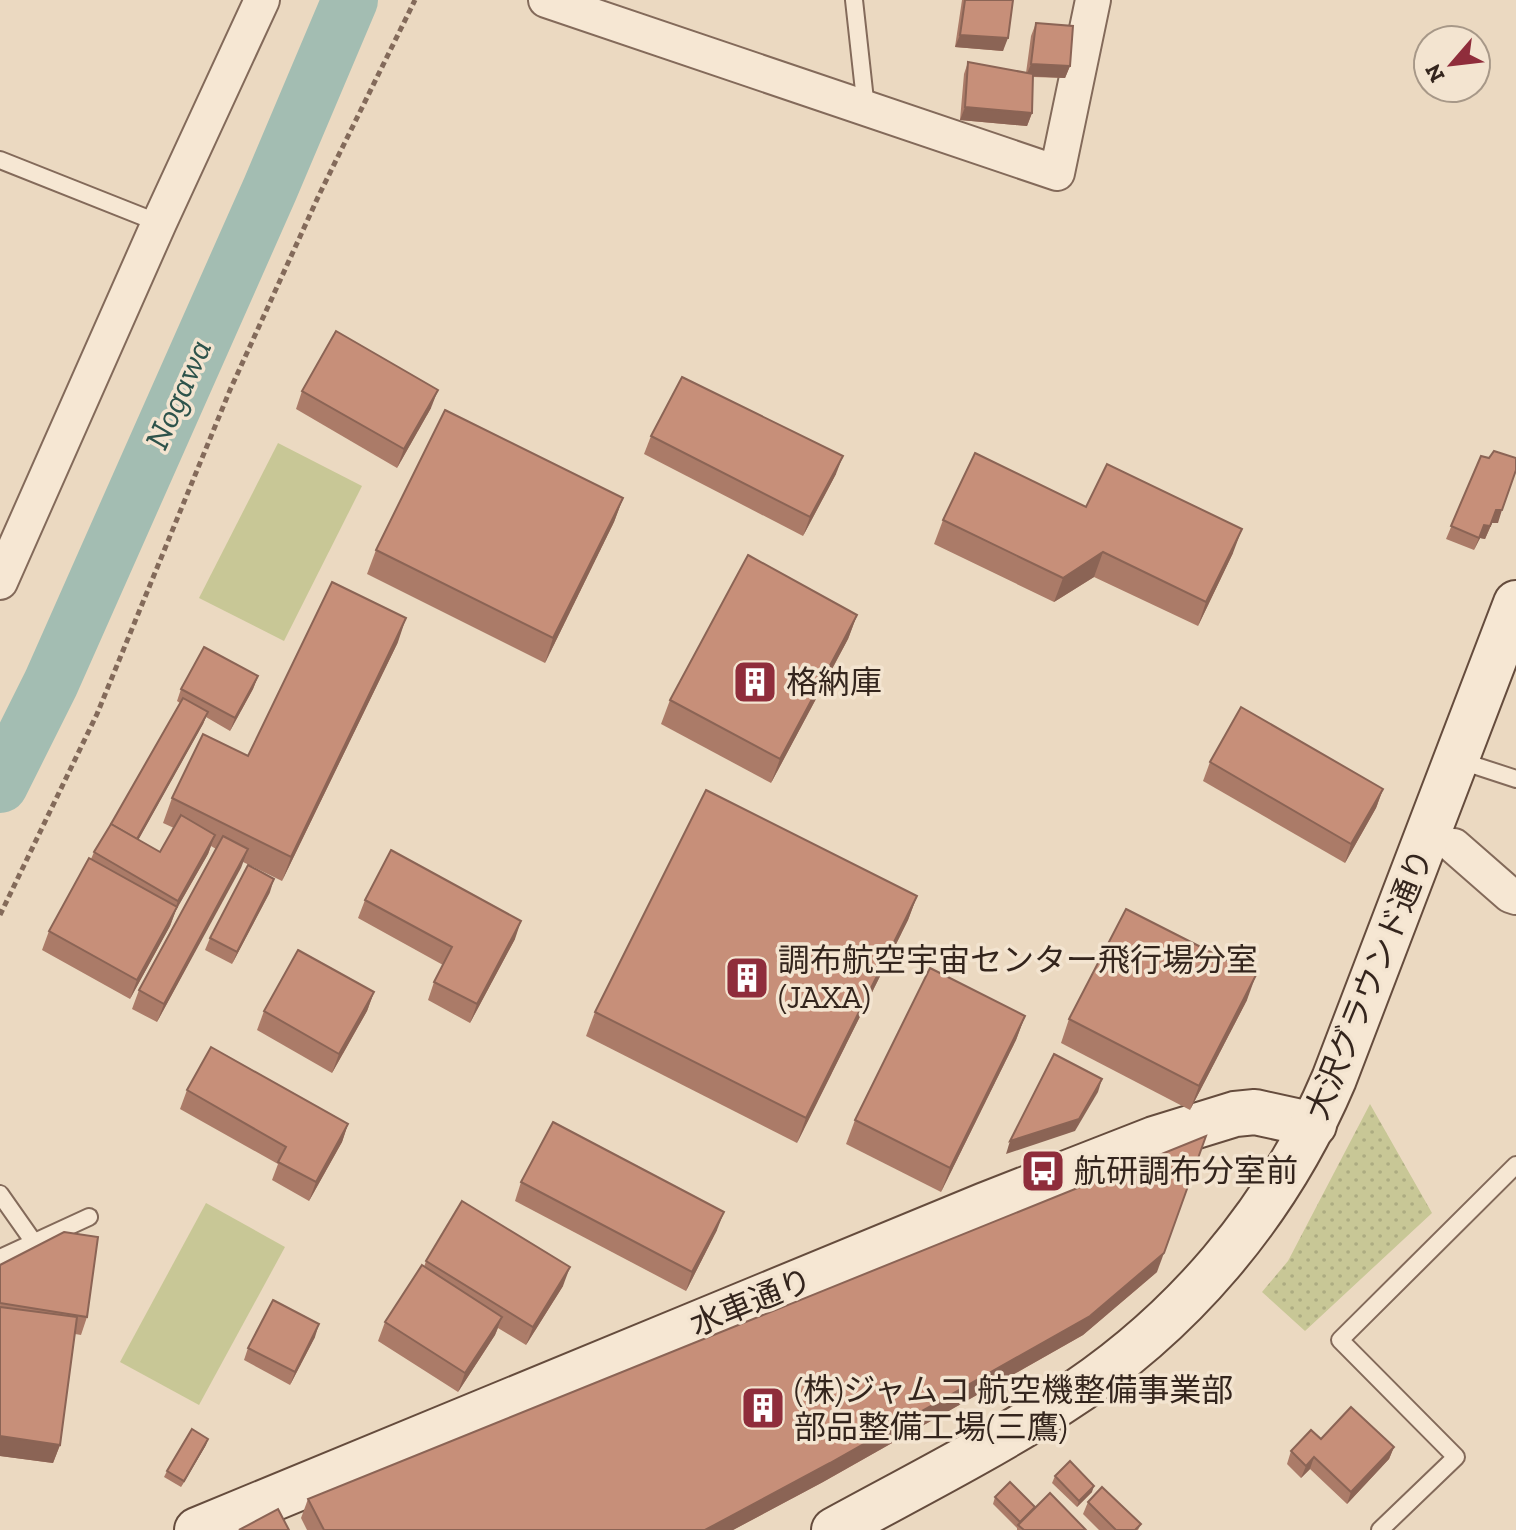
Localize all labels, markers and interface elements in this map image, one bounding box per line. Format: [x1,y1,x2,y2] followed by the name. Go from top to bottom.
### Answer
[1412,24,1492,104] north arrow
[1419,59,1451,87] text: N
[136,333,220,455] water label: Nogawa
[731,658,779,706] building icon: 格納庫
[786,663,882,701] place label: 格納庫
[1297,843,1441,1125] street label: 大沢グラウンド通り
[778,941,1258,1016] place label: 調布航空宇宙センター飛行場分室 (JAXA)
[723,954,771,1002] building icon: 調布航空宇宙センター飛行場分室 (JAXA)
[1019,1147,1067,1195] bus stop icon: 航研調布分室前
[1074,1152,1298,1190] place label: 航研調布分室前
[685,1260,817,1344] street label: 水車通り
[794,1371,1233,1446] place label: (株)ジャムコ 航空機整備事業部 部品整備工場(三鷹)
[739,1384,787,1432] building icon: (株)ジャムコ 航空機整備事業部 部品整備工場(三鷹)

